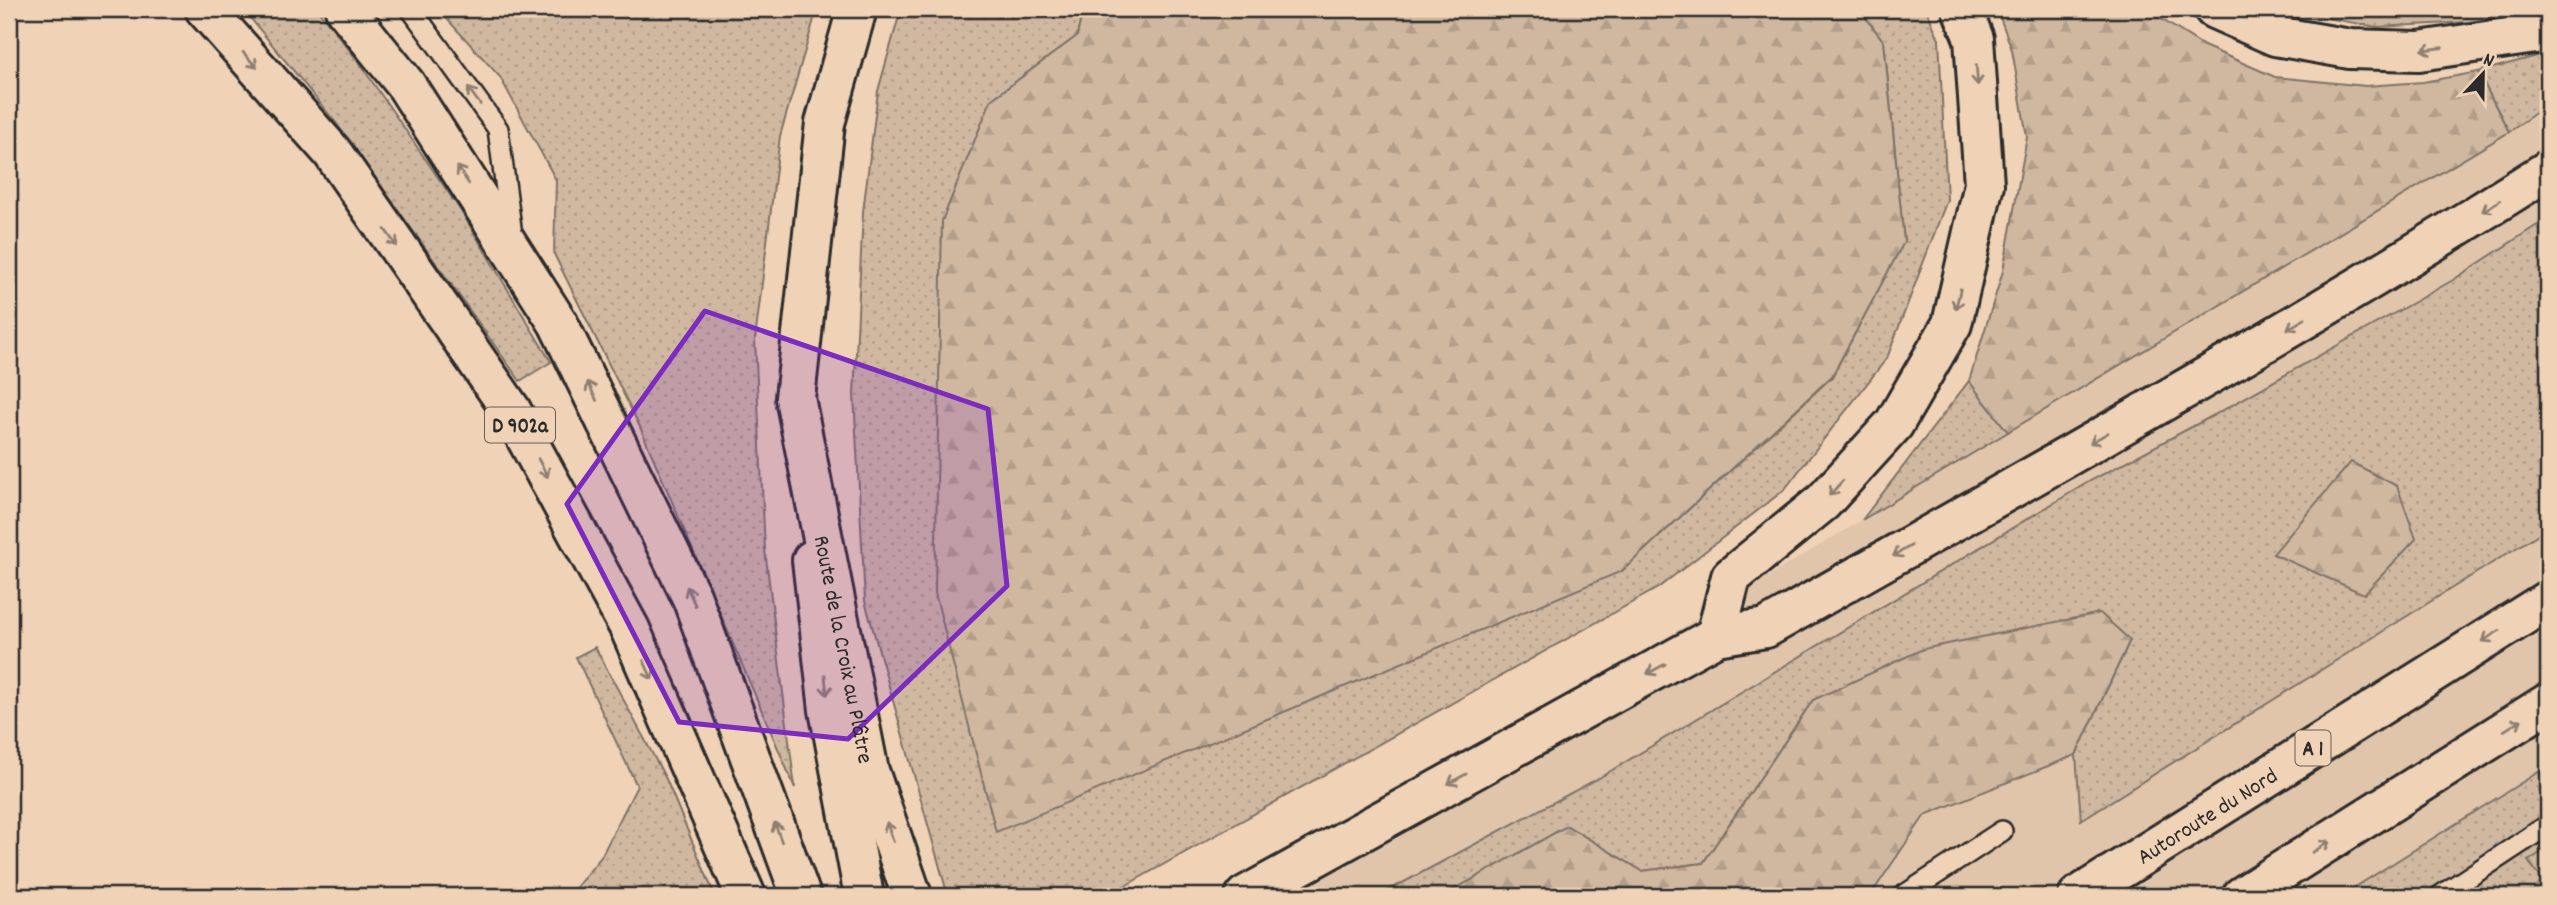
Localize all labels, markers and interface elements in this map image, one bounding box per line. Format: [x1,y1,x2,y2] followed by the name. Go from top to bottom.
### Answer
[2448,38,2518,108] north arrow
[2421,43,2444,56] one-way arrow
[2479,47,2497,76] text: N
[242,51,258,69] one-way arrow
[1971,63,1984,85] one-way arrow
[467,87,481,106] one-way arrow
[456,165,470,185] one-way arrow
[2481,200,2501,214] one-way arrow
[384,228,398,247] one-way arrow
[1951,287,1964,310] one-way arrow
[2287,317,2307,331] one-way arrow
[584,381,598,402] one-way arrow
[485,408,555,442] road number: D 902a
[2090,431,2110,445] one-way arrow
[536,458,550,478] one-way arrow
[1828,479,1844,497] one-way arrow
[803,533,880,767] street label: Route de la Croix au Plâtre
[1892,544,1912,558] one-way arrow
[684,586,697,607] one-way arrow
[2481,630,2501,644] one-way arrow
[642,659,655,680] one-way arrow
[1646,663,1667,676] one-way arrow
[819,673,832,696] one-way arrow
[2503,718,2522,733] one-way arrow
[2296,730,2330,766] road number: A 1
[2132,761,2285,875] street label: Autoroute du Nord
[1447,773,1468,786] one-way arrow
[883,821,895,843] one-way arrow
[771,822,783,844] one-way arrow
[2310,839,2330,853] one-way arrow

